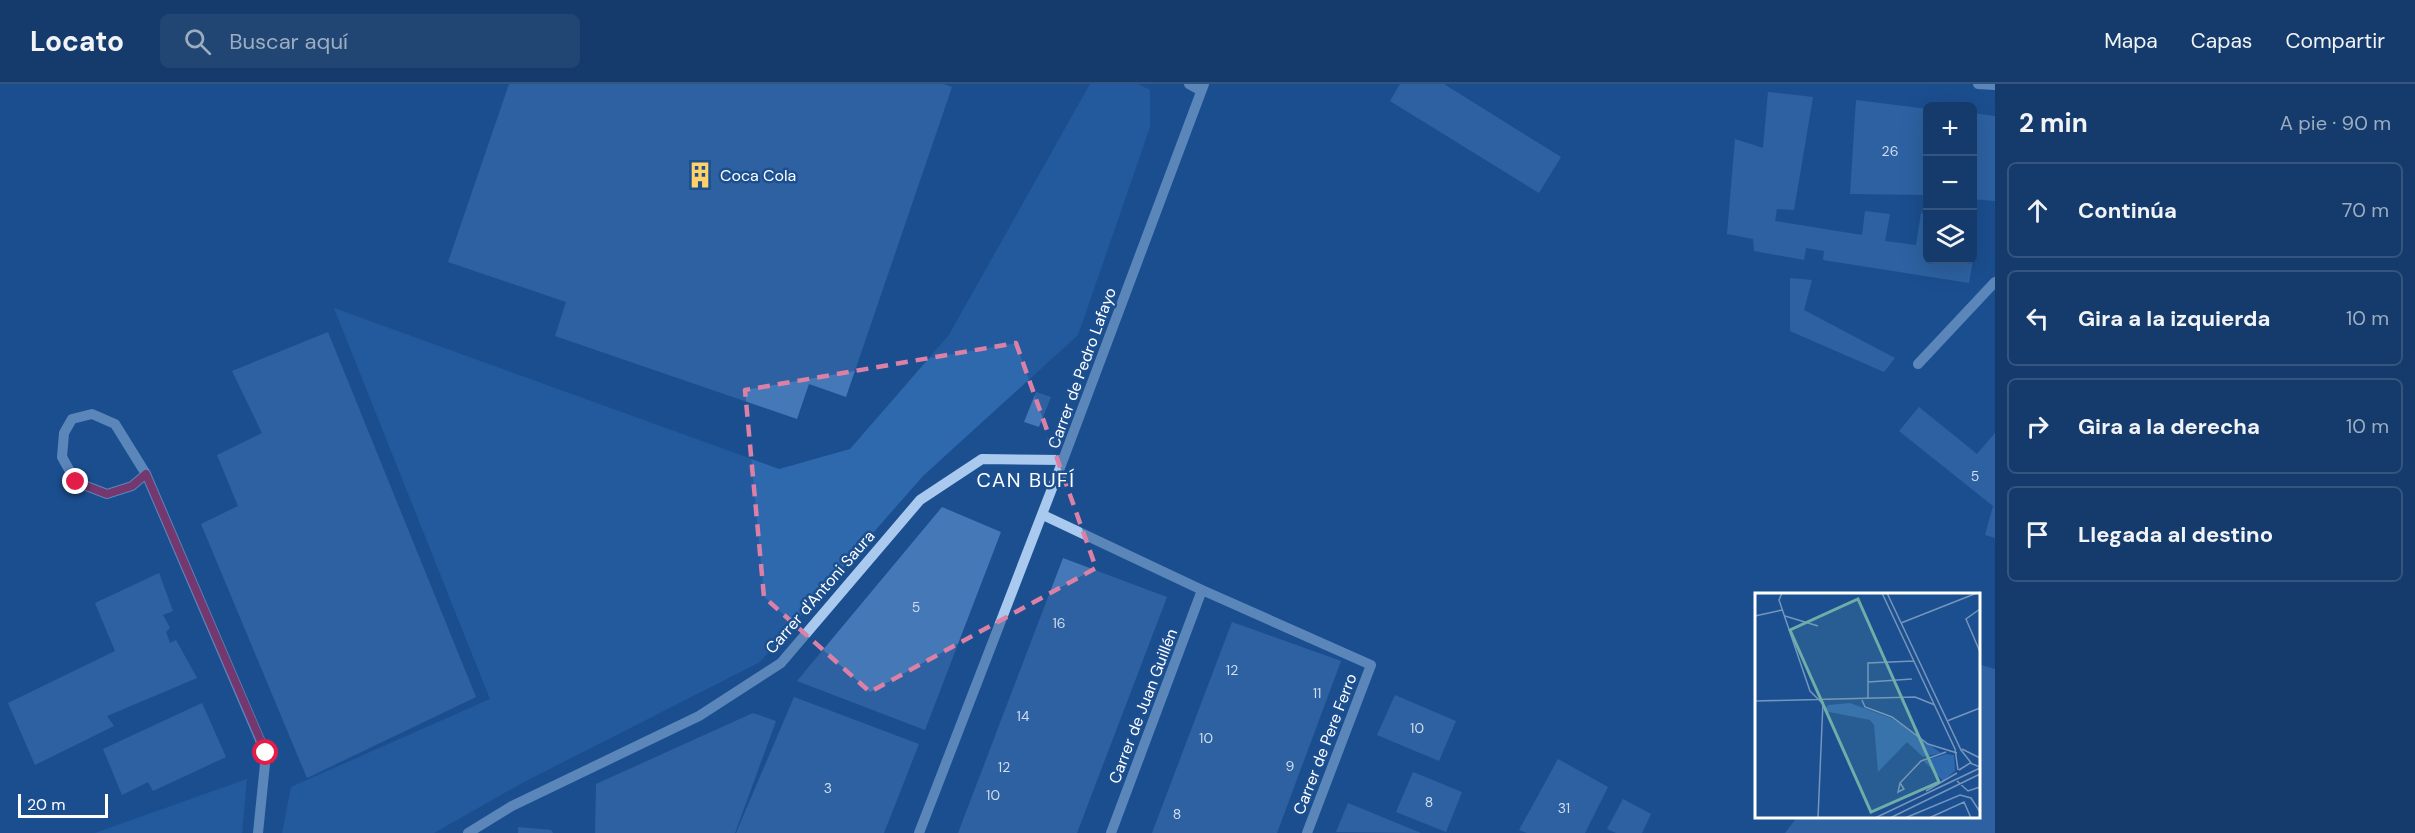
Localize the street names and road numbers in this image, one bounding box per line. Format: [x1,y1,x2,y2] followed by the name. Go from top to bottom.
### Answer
[1043,285,1121,451] street label: Carrer de Pedro Lafayo
[761,526,879,658] street label: Carrer d'Antoni Saura
[1104,626,1182,786] street label: Carrer de Juan Guillén
[1288,670,1362,818] street label: Carrer de Pere Ferro

